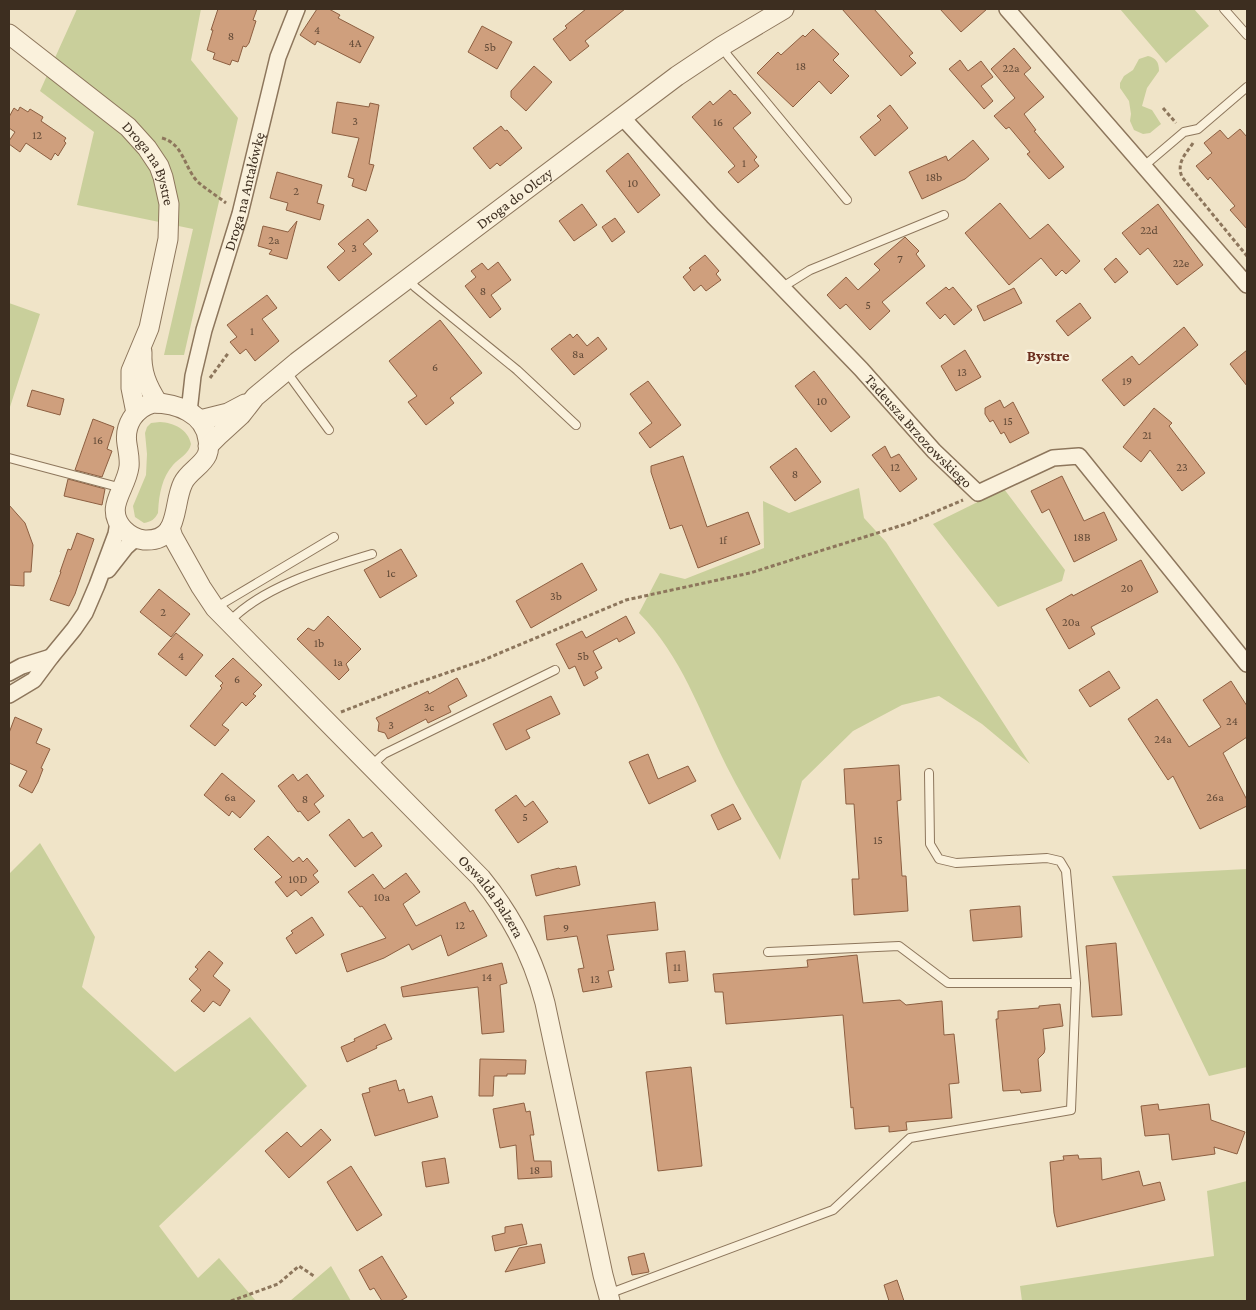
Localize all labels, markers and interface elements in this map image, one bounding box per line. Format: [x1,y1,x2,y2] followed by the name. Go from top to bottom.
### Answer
[314,23,320,37] house number: 4
[228,29,234,43] house number: 8
[349,36,362,50] house number: 4A
[484,40,496,54] house number: 5b
[796,59,806,73] house number: 18
[1003,61,1020,75] house number: 22a
[352,114,358,128] house number: 3
[713,115,723,129] house number: 16
[119,118,177,207] street label: Droga na Bystre
[32,128,42,142] house number: 12
[221,130,269,253] street label: Droga na Antałówkę
[742,156,746,170] house number: 1
[473,164,556,232] street label: Droga do Olczy
[926,170,942,184] house number: 18b
[628,176,639,190] house number: 10
[293,184,299,198] house number: 2
[1140,223,1159,237] house number: 22d
[268,233,280,247] house number: 2a
[351,241,357,255] house number: 3
[897,252,903,266] house number: 7
[1173,256,1189,270] house number: 22e
[480,284,486,298] house number: 8
[865,298,871,312] house number: 5
[250,324,254,338] house number: 1
[572,347,584,361] house number: 8a
[1027,347,1070,364] district label: Bystre
[432,360,438,374] house number: 6
[957,365,967,379] house number: 13
[862,371,975,491] street label: Tadeusza Brzozowskiego
[1122,374,1132,388] house number: 19
[817,394,828,408] house number: 10
[1003,414,1013,428] house number: 15
[1142,428,1152,442] house number: 21
[93,433,103,447] house number: 16
[890,460,900,474] house number: 12
[1176,460,1188,474] house number: 23
[792,467,798,481] house number: 8
[1073,530,1091,544] house number: 18B
[719,533,728,547] house number: 1f
[387,566,396,580] house number: 1c
[1121,581,1133,595] house number: 20
[550,589,562,603] house number: 3b
[160,605,166,619] house number: 2
[1062,615,1080,629] house number: 20a
[314,636,324,650] house number: 1b
[178,649,184,663] house number: 4
[577,649,589,663] house number: 5b
[333,655,343,669] house number: 1a
[234,672,240,686] house number: 6
[424,700,434,714] house number: 3c
[1226,714,1238,728] house number: 24
[388,718,394,732] house number: 3
[1154,732,1172,746] house number: 24a
[224,790,236,804] house number: 6a
[1206,790,1224,804] house number: 26a
[302,792,308,806] house number: 8
[522,810,528,824] house number: 5
[873,833,883,847] house number: 15
[455,852,527,941] street label: Oswalda Balzera
[289,872,307,886] house number: 10D
[374,890,391,904] house number: 10a
[455,918,465,932] house number: 12
[563,921,569,935] house number: 9
[673,960,681,974] house number: 11
[482,970,492,984] house number: 14
[590,972,600,986] house number: 13
[530,1163,540,1177] house number: 18

